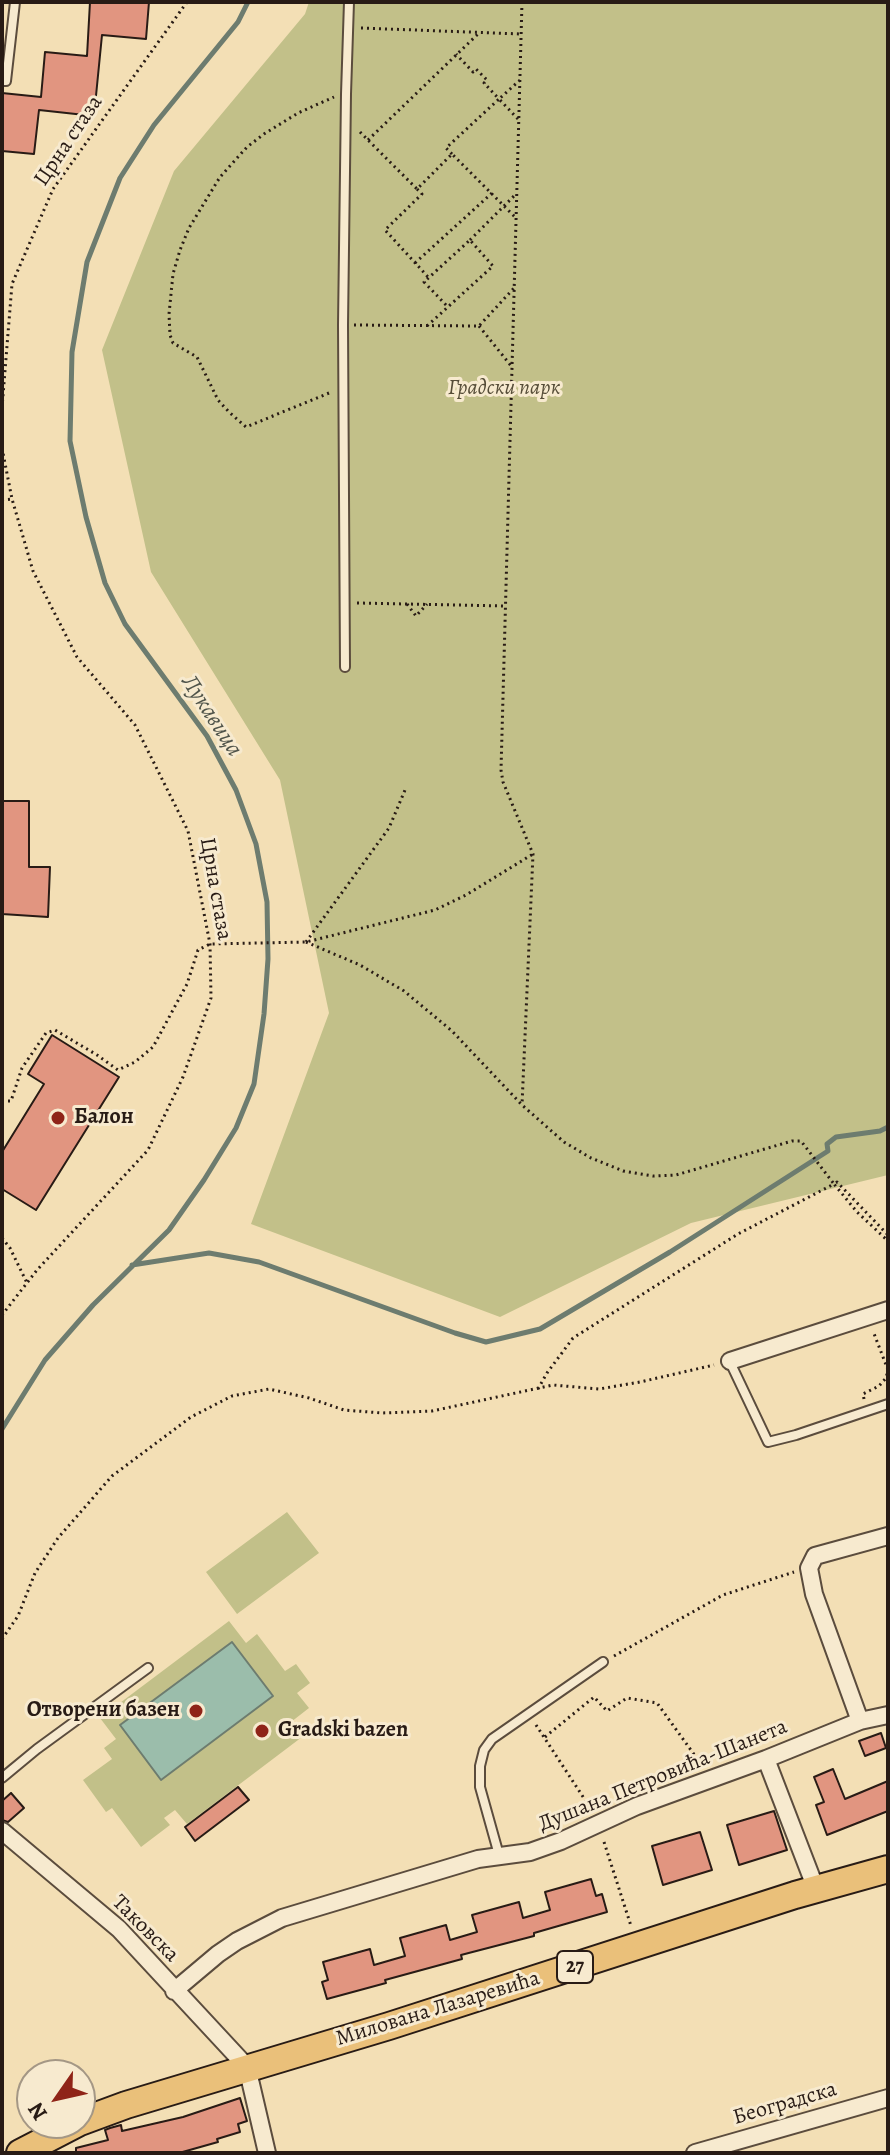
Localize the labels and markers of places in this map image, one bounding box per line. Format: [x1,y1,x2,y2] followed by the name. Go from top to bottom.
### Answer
[74,1105,134,1131] place label: Балон
[49,1109,67,1127] marker: Балон
[27,1698,180,1724] place label: Отворени базен
[187,1702,205,1720] marker: Отворени базен
[278,1718,408,1744] place label: Gradski bazen
[253,1722,271,1740] marker: Gradski bazen

